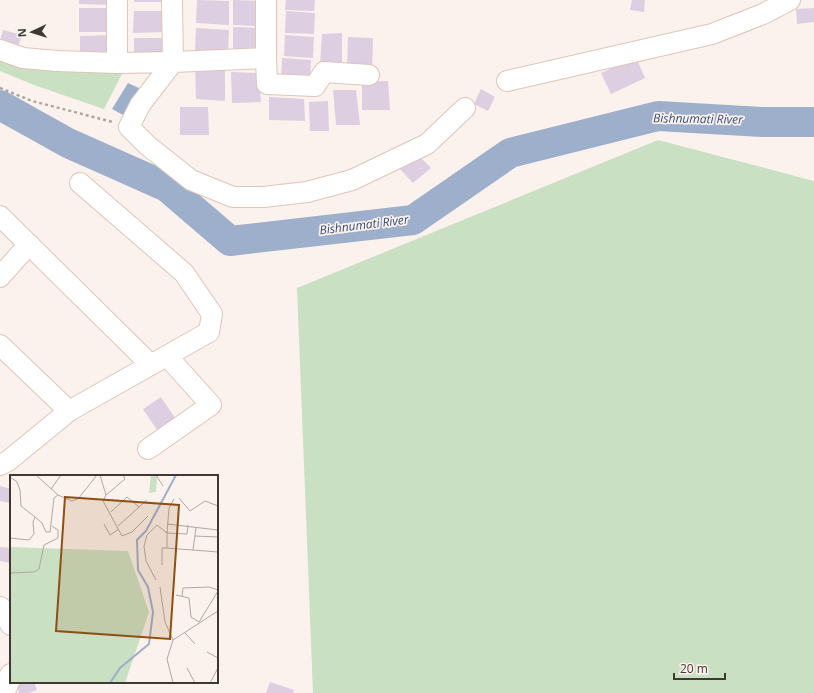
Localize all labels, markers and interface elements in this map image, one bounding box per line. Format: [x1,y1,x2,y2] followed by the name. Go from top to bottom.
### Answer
[12,12,52,52] north arrow
[14,28,29,38] text: N
[653,109,744,128] water label: Bishnumati River
[318,210,411,238] water label: Bishnumati River
[10,475,218,683] inset map
[674,655,725,681] scale bar
[680,660,708,677] text: 20 m

